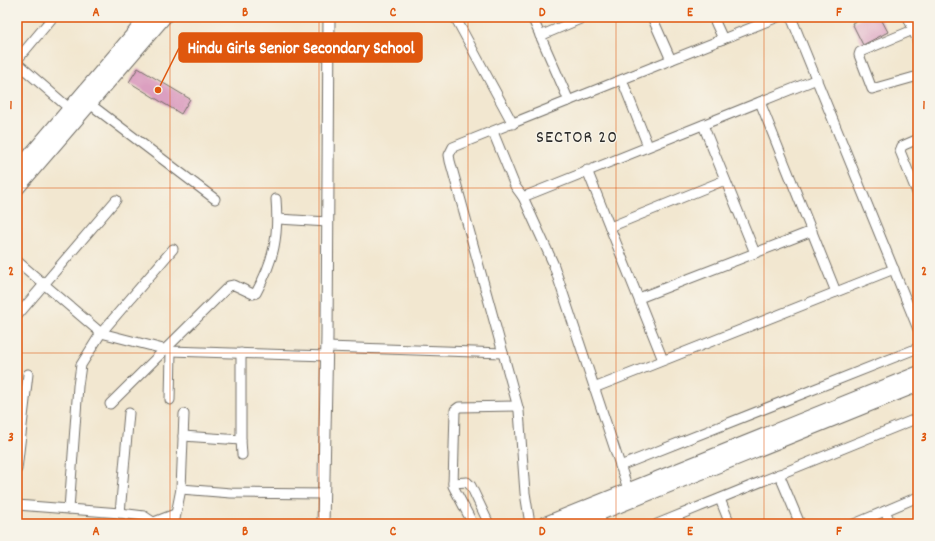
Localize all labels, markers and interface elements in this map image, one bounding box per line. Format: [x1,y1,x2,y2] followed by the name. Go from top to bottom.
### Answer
[92,4,100,23] text: A
[242,4,248,23] text: B
[390,4,397,23] text: C
[539,4,546,23] text: D
[687,4,694,23] text: E
[836,4,842,23] text: F
[179,33,422,62] callout: Hindu Girls Senior Secondary School
[187,38,416,62] text: Hindu Girls Senior Secondary School
[10,97,13,116] text: 1
[923,97,926,116] text: 1
[536,126,618,151] district label: SECTOR 20
[8,263,14,282] text: 2
[921,263,927,282] text: 2
[8,429,14,448] text: 3
[921,429,927,448] text: 3
[92,523,100,541] text: A
[242,523,248,541] text: B
[390,523,397,541] text: C
[539,523,546,541] text: D
[687,523,694,541] text: E
[836,523,842,541] text: F

